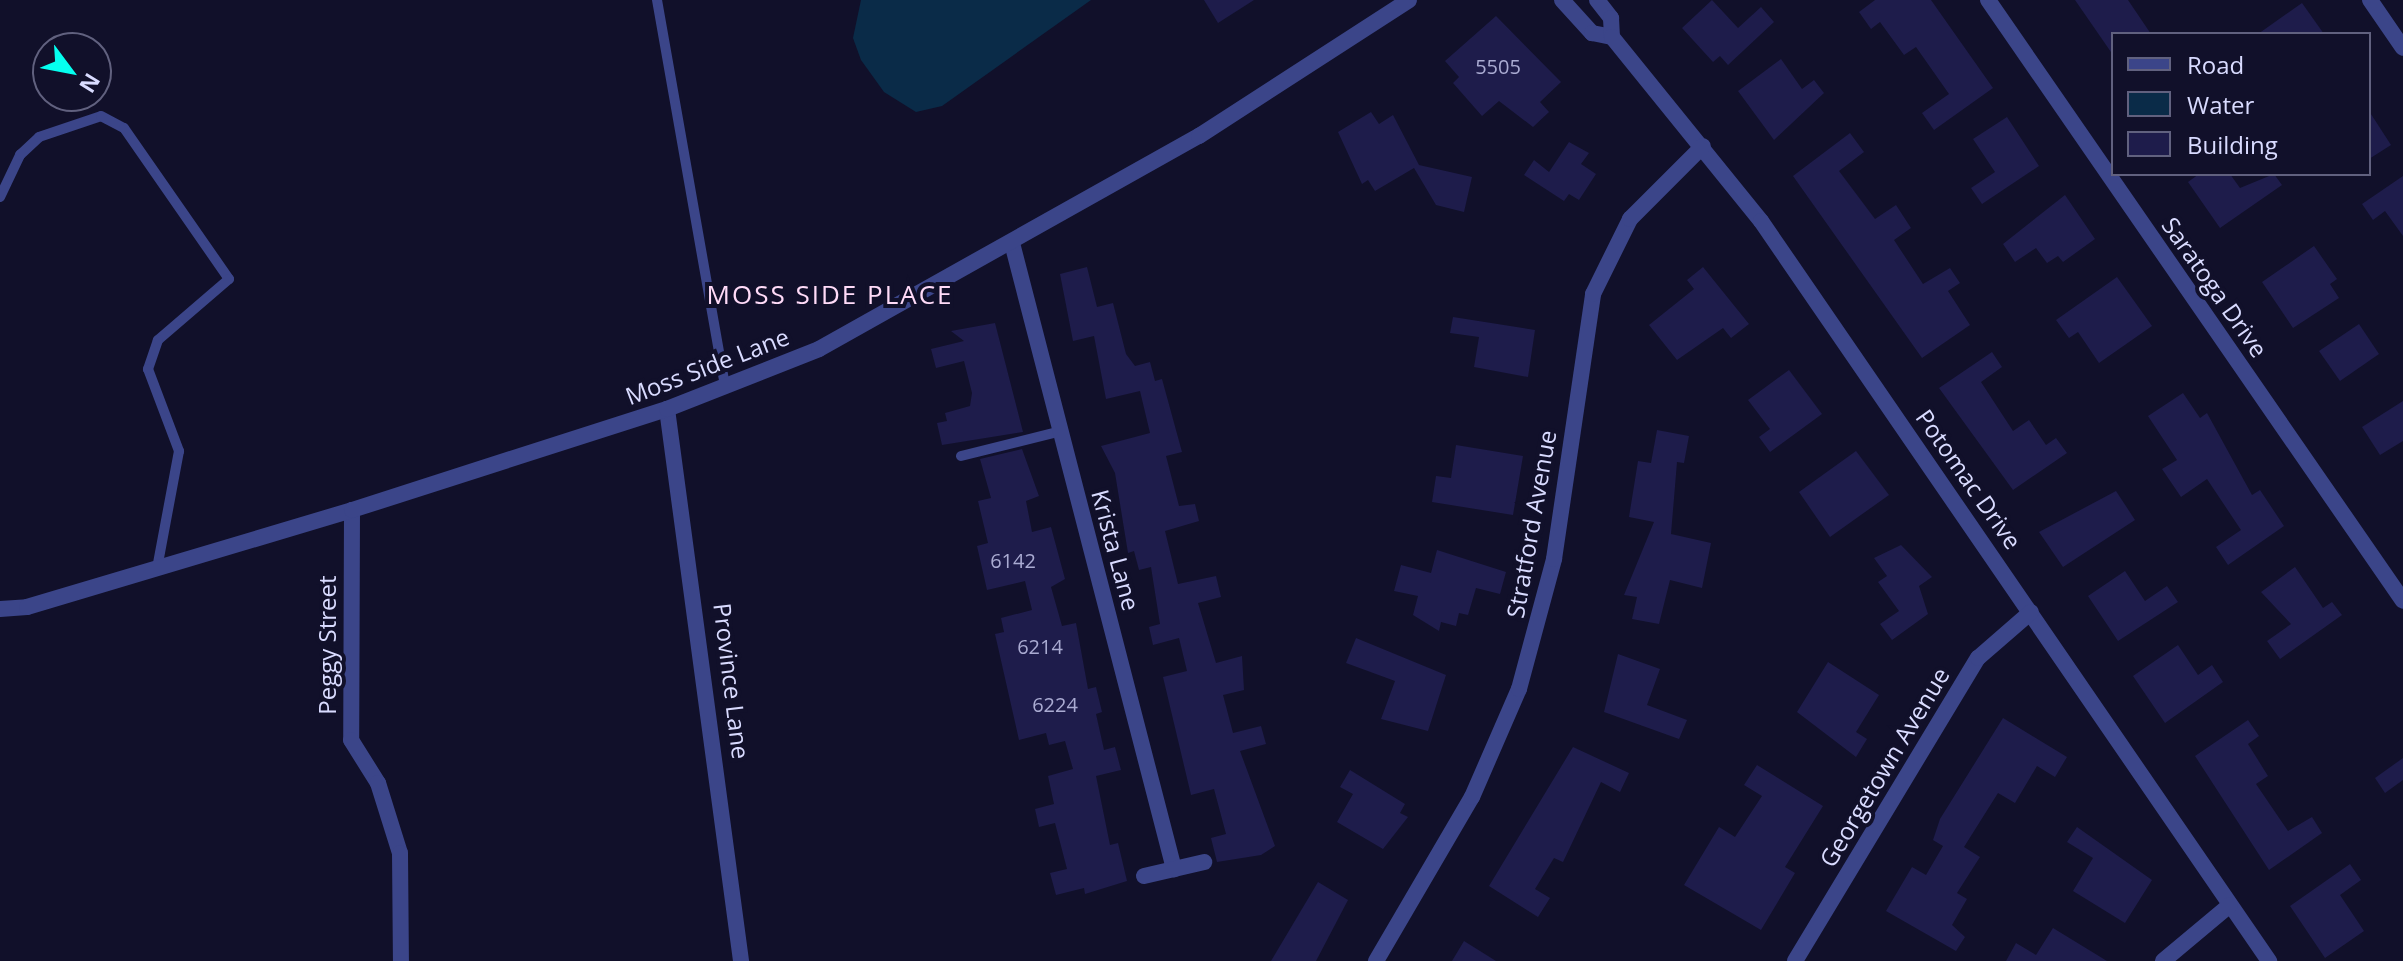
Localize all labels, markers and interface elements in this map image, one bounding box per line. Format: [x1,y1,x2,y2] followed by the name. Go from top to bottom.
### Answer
[32,32,112,112] north arrow
[2111,32,2371,176] legend
[2187,48,2244,81] text: Road
[1475,54,1521,78] house number: 5505
[73,68,108,99] text: N
[2187,88,2254,121] text: Water
[2187,128,2278,161] text: Building
[2156,212,2274,362] street label: Saratoga Drive
[707,279,953,311] district label: MOSS SIDE PLACE
[621,322,793,410] street label: Moss Side Lane
[1910,404,2028,554] street label: Potomac Drive
[1500,428,1562,620] street label: Stratford Avenue
[1086,486,1146,614] street label: Krista Lane
[990,548,1036,572] house number: 6142
[313,575,341,715] street label: Peggy Street
[708,601,756,761] street label: Province Lane
[1017,634,1063,658] house number: 6214
[1813,662,1955,872] street label: Georgetown Avenue
[1032,692,1078,716] house number: 6224

